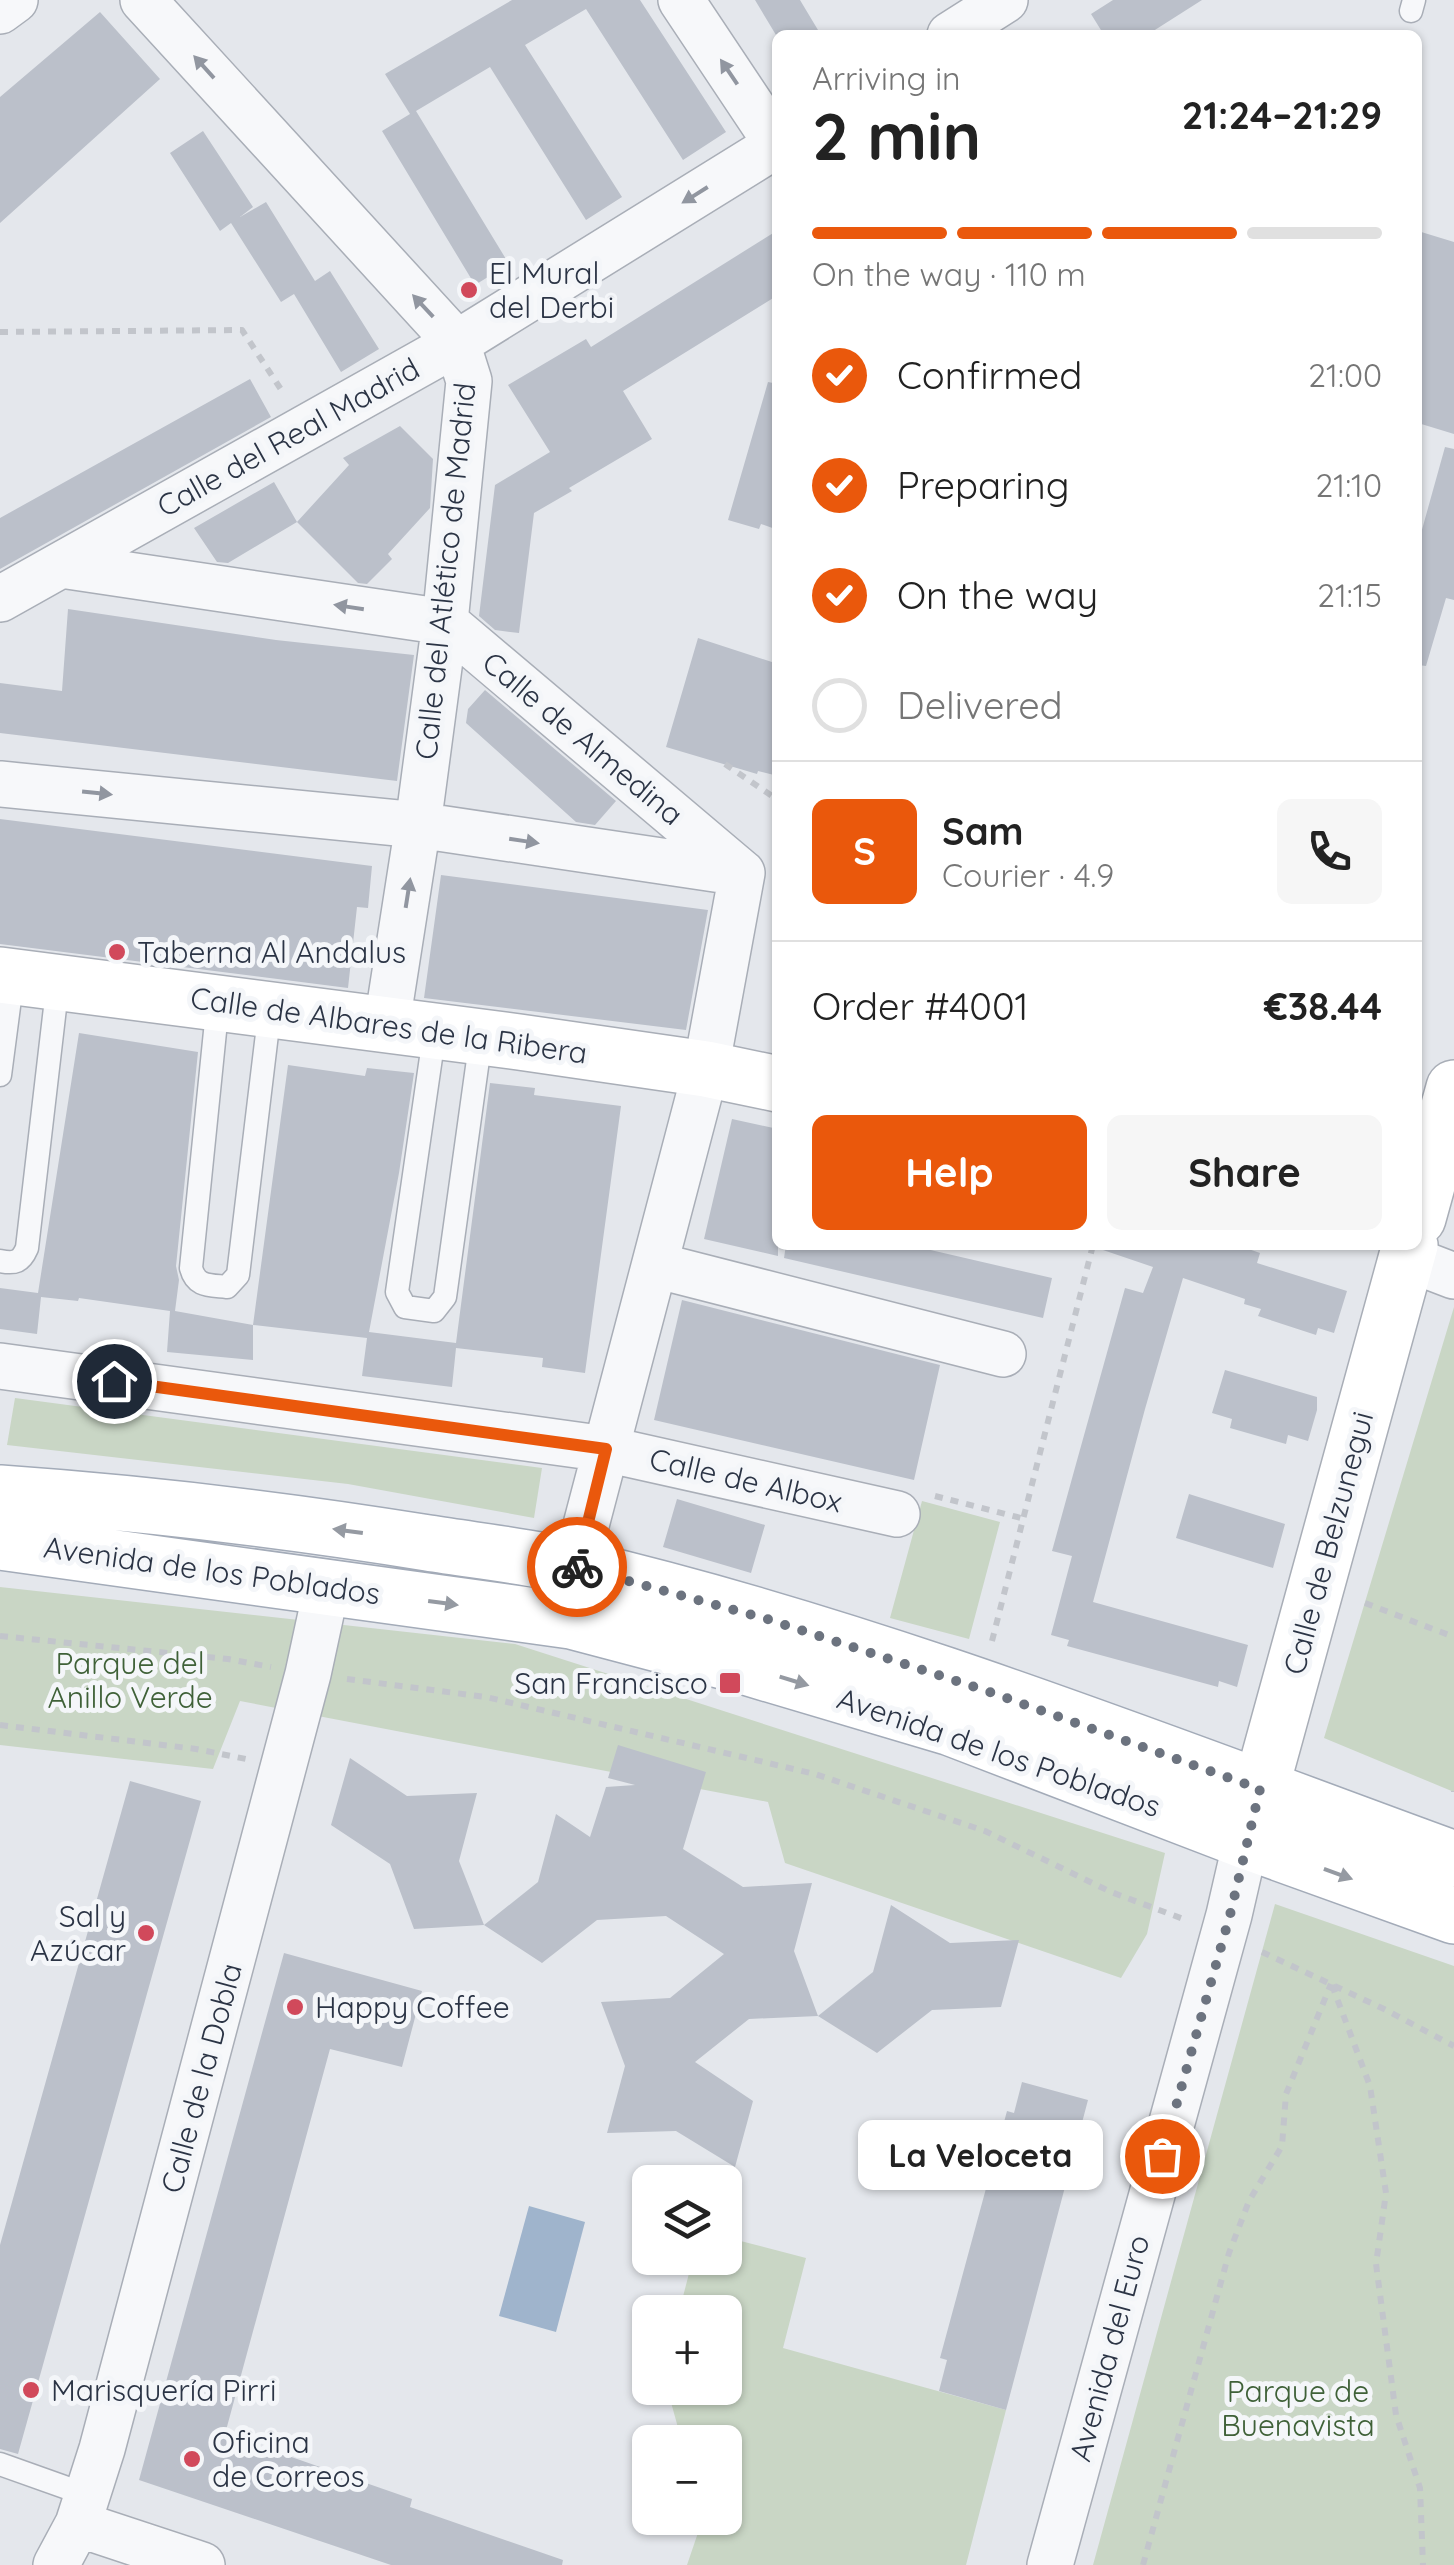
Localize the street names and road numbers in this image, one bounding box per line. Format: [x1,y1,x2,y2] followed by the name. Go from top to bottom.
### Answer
[150,349,426,525] street label: Calle del Real Madrid
[406,381,484,761] street label: Calle del Atlético de Madrid
[475,643,691,833] street label: Calle de Almedina
[188,978,590,1072] street label: Calle de Albares de la Ribera
[1275,1407,1381,1679] street label: Calle de Belzunegui
[646,1439,846,1521] street label: Calle de Albox
[41,1528,383,1612] street label: Avenida de los Poblados
[832,1679,1166,1825] street label: Avenida de los Poblados
[152,1959,250,2197] street label: Calle de la Dobla
[1061,2231,1157,2465] street label: Avenida del Euro

